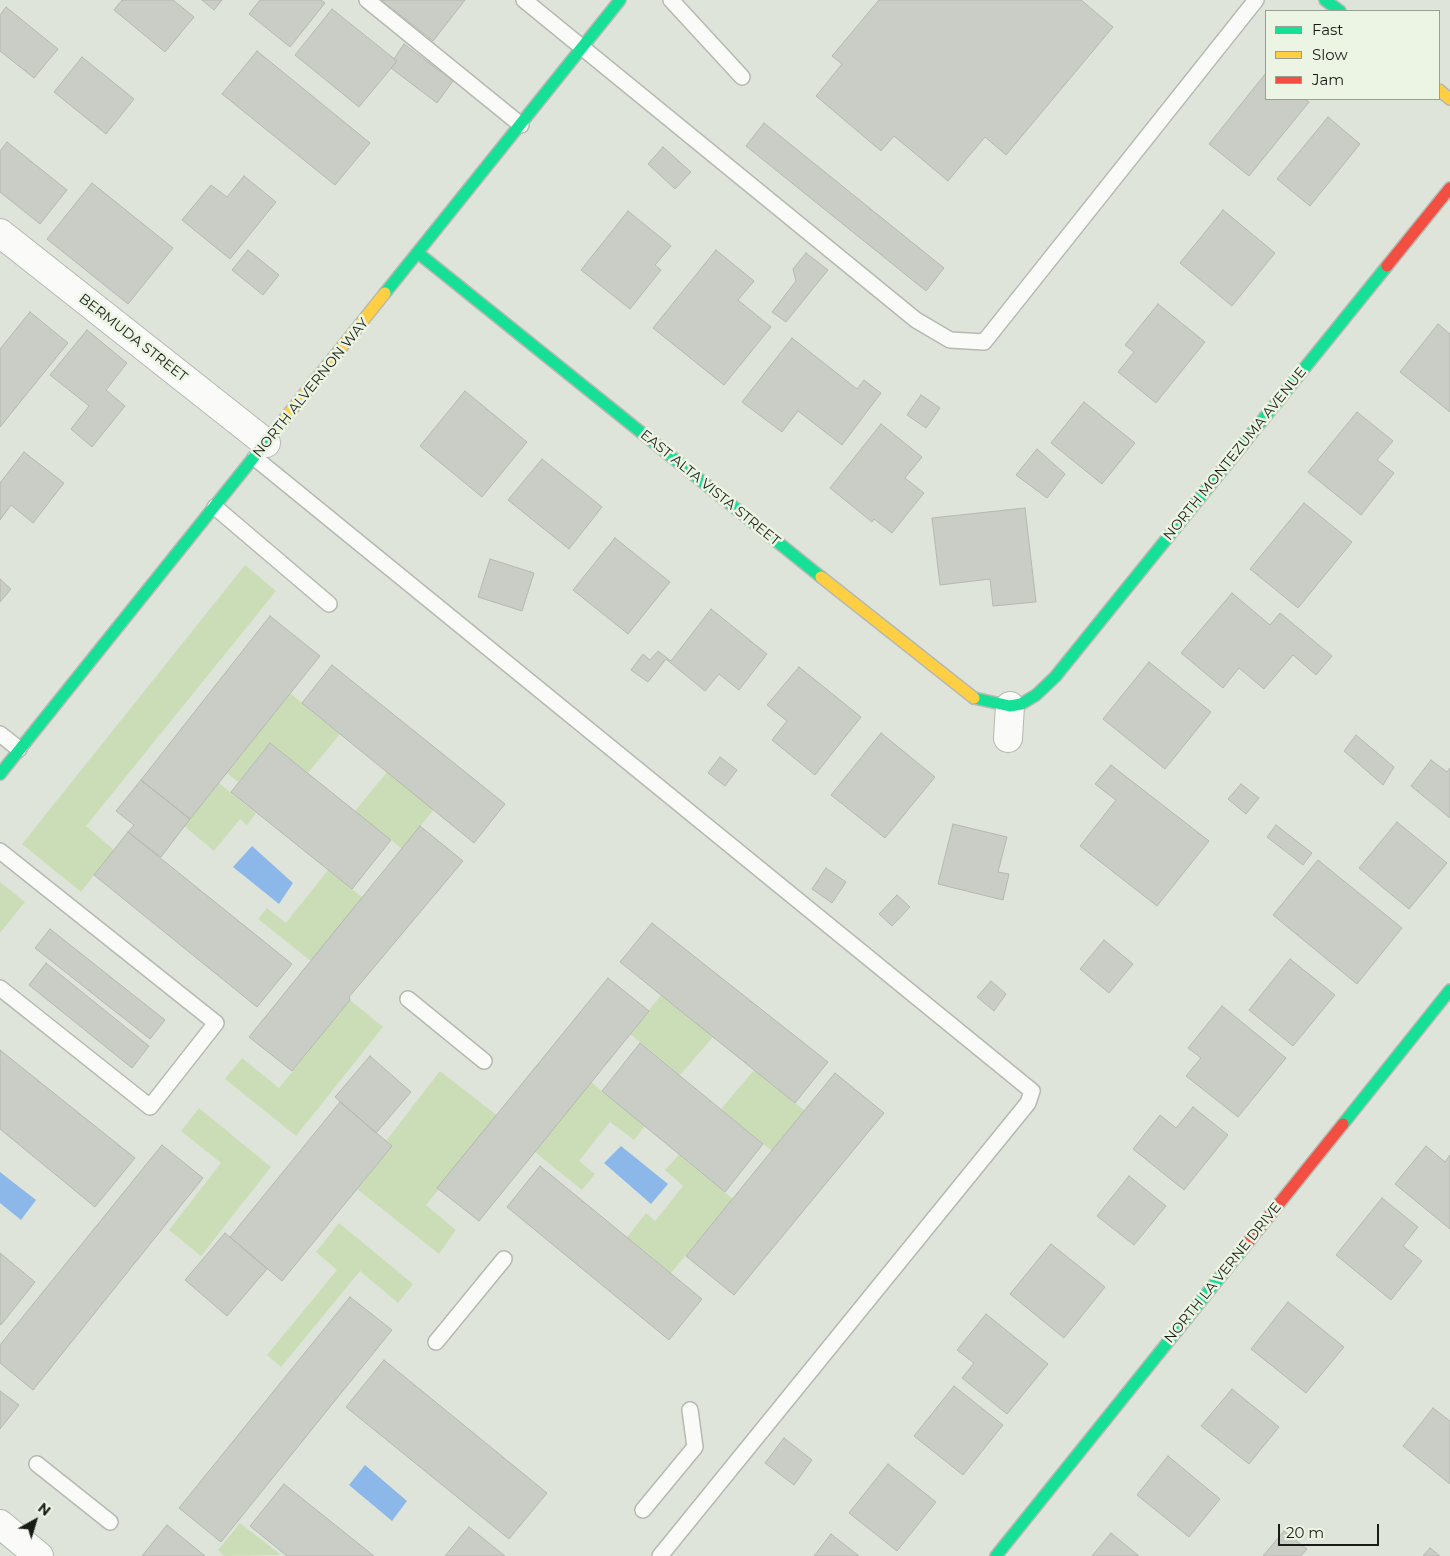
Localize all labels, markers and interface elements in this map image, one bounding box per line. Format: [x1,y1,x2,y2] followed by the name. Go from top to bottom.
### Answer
[1265,10,1440,100] legend
[1312,20,1343,39] text: Fast
[1312,45,1348,64] text: Slow
[1312,70,1344,89] text: Jam
[75,290,191,386] street label: BERMUDA STREET
[250,315,372,461] street label: NORTH ALVERNON WAY
[1160,364,1310,544] street label: NORTH MONTEZUMA AVENUE
[637,426,783,550] street label: EAST ALTA VISTA STREET
[1161,1199,1285,1347] street label: NORTH LA VERNE DRIVE
[10,1496,60,1546] north arrow
[34,1499,54,1520] text: N
[1280,1514,1381,1546] scale bar
[1286,1523,1324,1542] text: 20 m

